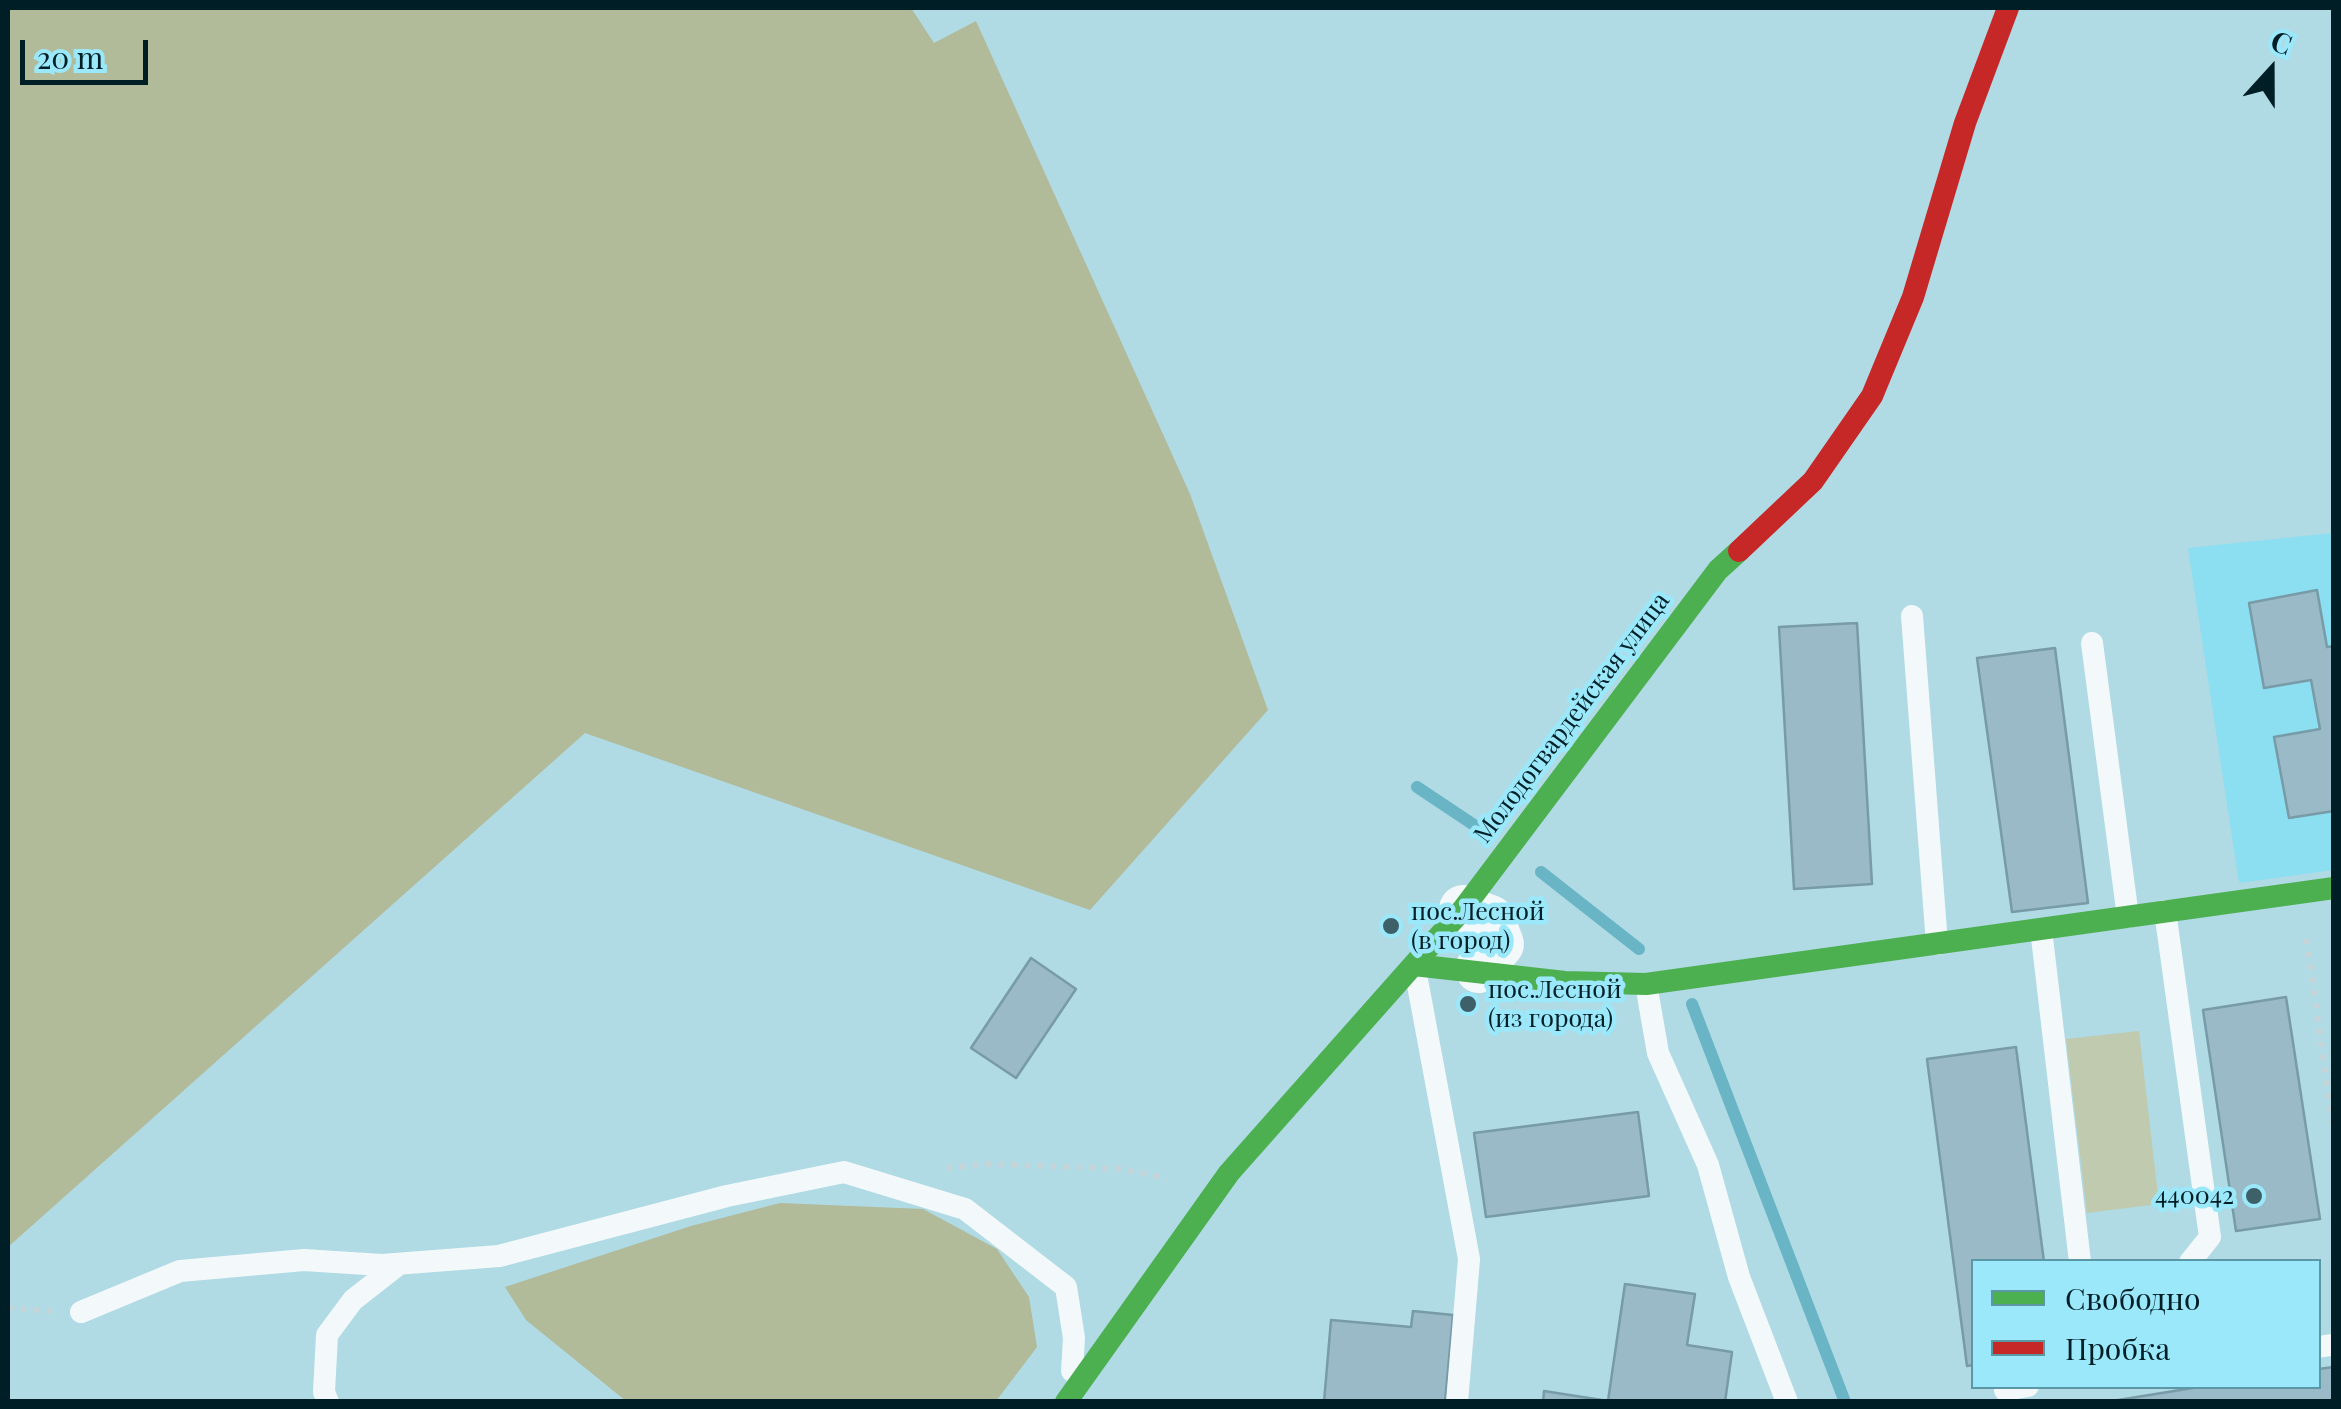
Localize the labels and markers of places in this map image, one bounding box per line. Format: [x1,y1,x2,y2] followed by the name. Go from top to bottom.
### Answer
[1411,897,1545,956] place label: пос.Лесной (в город)
[1380,915,1402,937] marker: пос.Лесной (в город)
[1488,975,1622,1034] place label: пос.Лесной (из города)
[1457,993,1479,1015] marker: пос.Лесной (из города)
[2155,1181,2234,1211] place label: 440042
[2243,1185,2265,1207] marker: 440042

